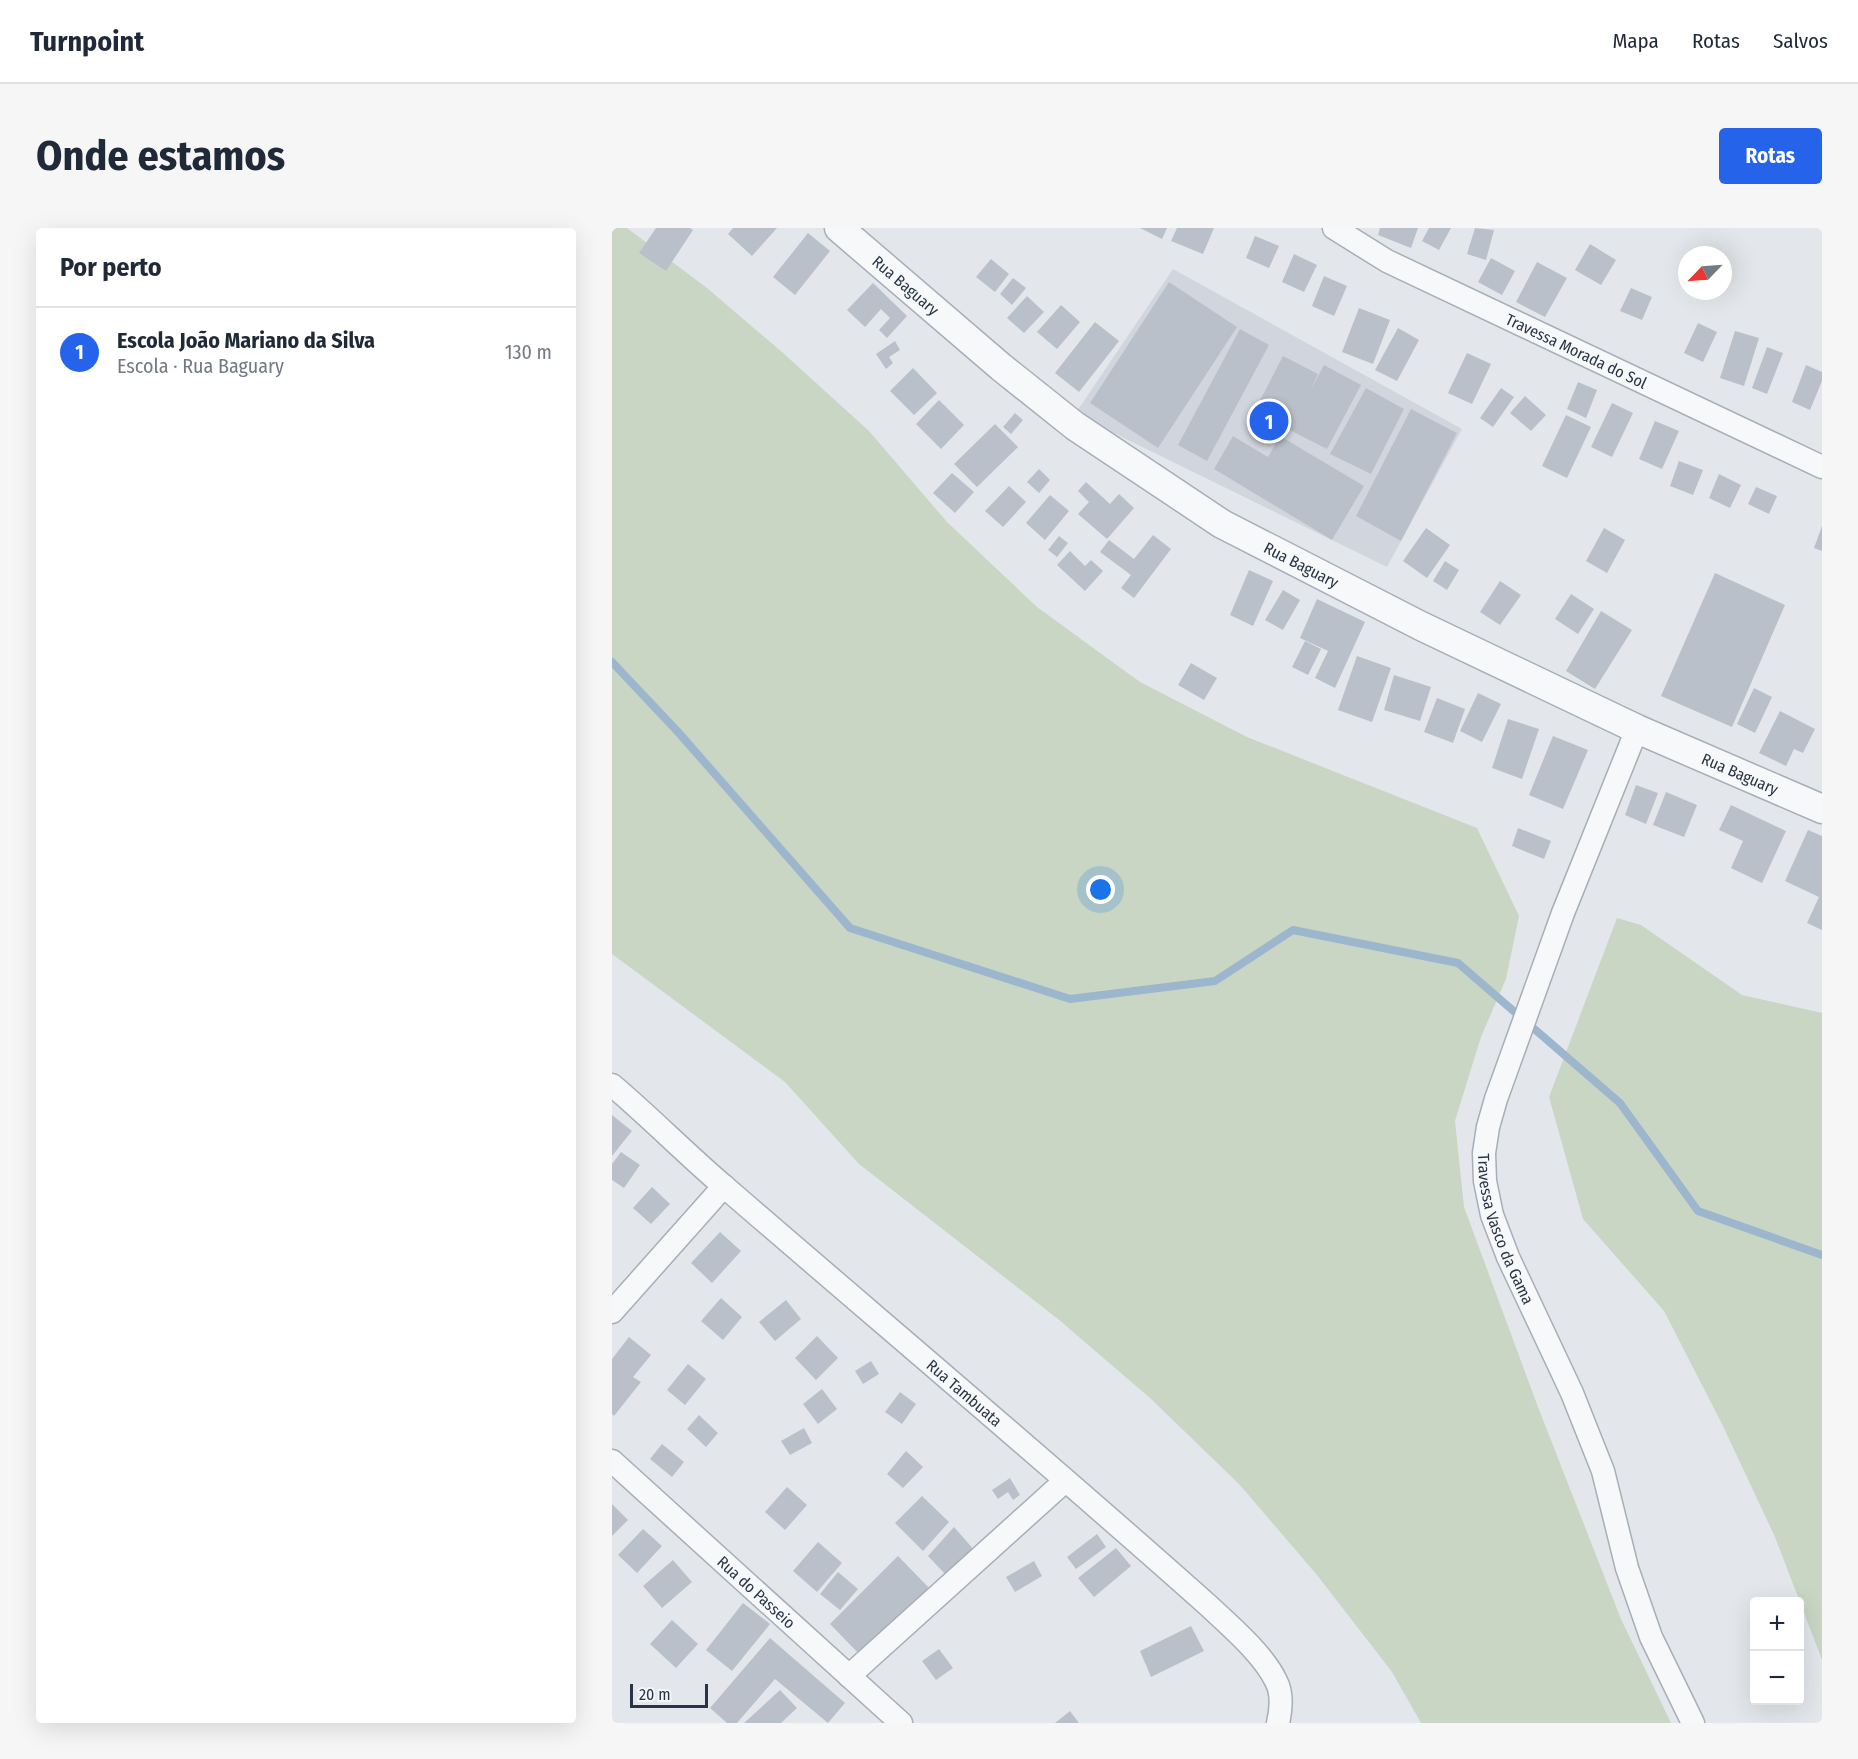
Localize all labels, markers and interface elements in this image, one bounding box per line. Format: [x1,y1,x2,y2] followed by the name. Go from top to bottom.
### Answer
[30,25,144,58] text: Turnpoint
[1612,28,1659,54] text: Mapa
[1692,28,1740,54] text: Rotas
[1773,28,1828,54] text: Salvos
[1719,128,1822,184] button: Rotas
[36,131,285,181] text: Onde estamos
[1678,246,1732,300] north arrow
[60,252,162,283] text: Por perto
[868,252,943,320] street label: Rua Baguary
[1503,310,1650,393] street label: Travessa Morada do Sol
[117,327,375,354] text: Escola João Mariano da Silva
[75,340,84,364] text: 1
[505,340,552,364] text: 130 m
[117,354,284,378] text: Escola · Rua Baguary
[1250,398,1288,444] pin: 1
[1261,538,1343,593] street label: Rua Baguary
[1699,749,1782,799] street label: Rua Baguary
[1086,875,1115,904] your location
[1474,1153,1538,1307] street label: Travessa Vasco da Gama
[923,1356,1006,1431] street label: Rua Tambuata
[713,1552,799,1633] street label: Rua do Passeio
[1750,1597,1804,1705] map controls
[1750,1597,1804,1651] button: +
[1750,1651,1804,1705] button: −
[630,1681,708,1708] scale bar
[639,1685,670,1704] text: 20 m

